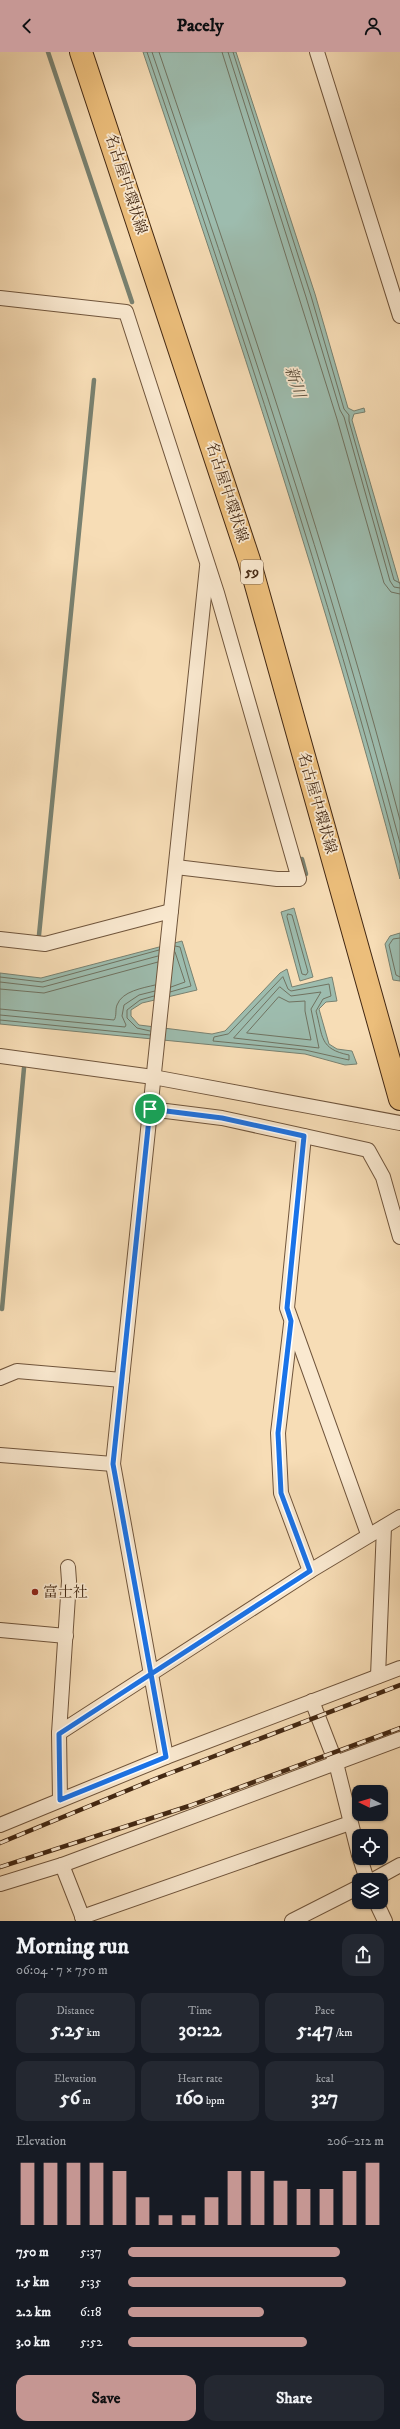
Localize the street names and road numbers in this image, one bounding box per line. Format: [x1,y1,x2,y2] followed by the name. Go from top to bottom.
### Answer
[101,131,151,237] street label: 名古屋中環状線
[202,439,252,545] street label: 名古屋中環状線
[241,560,263,584] road number: 59
[293,750,341,856] street label: 名古屋中環状線

